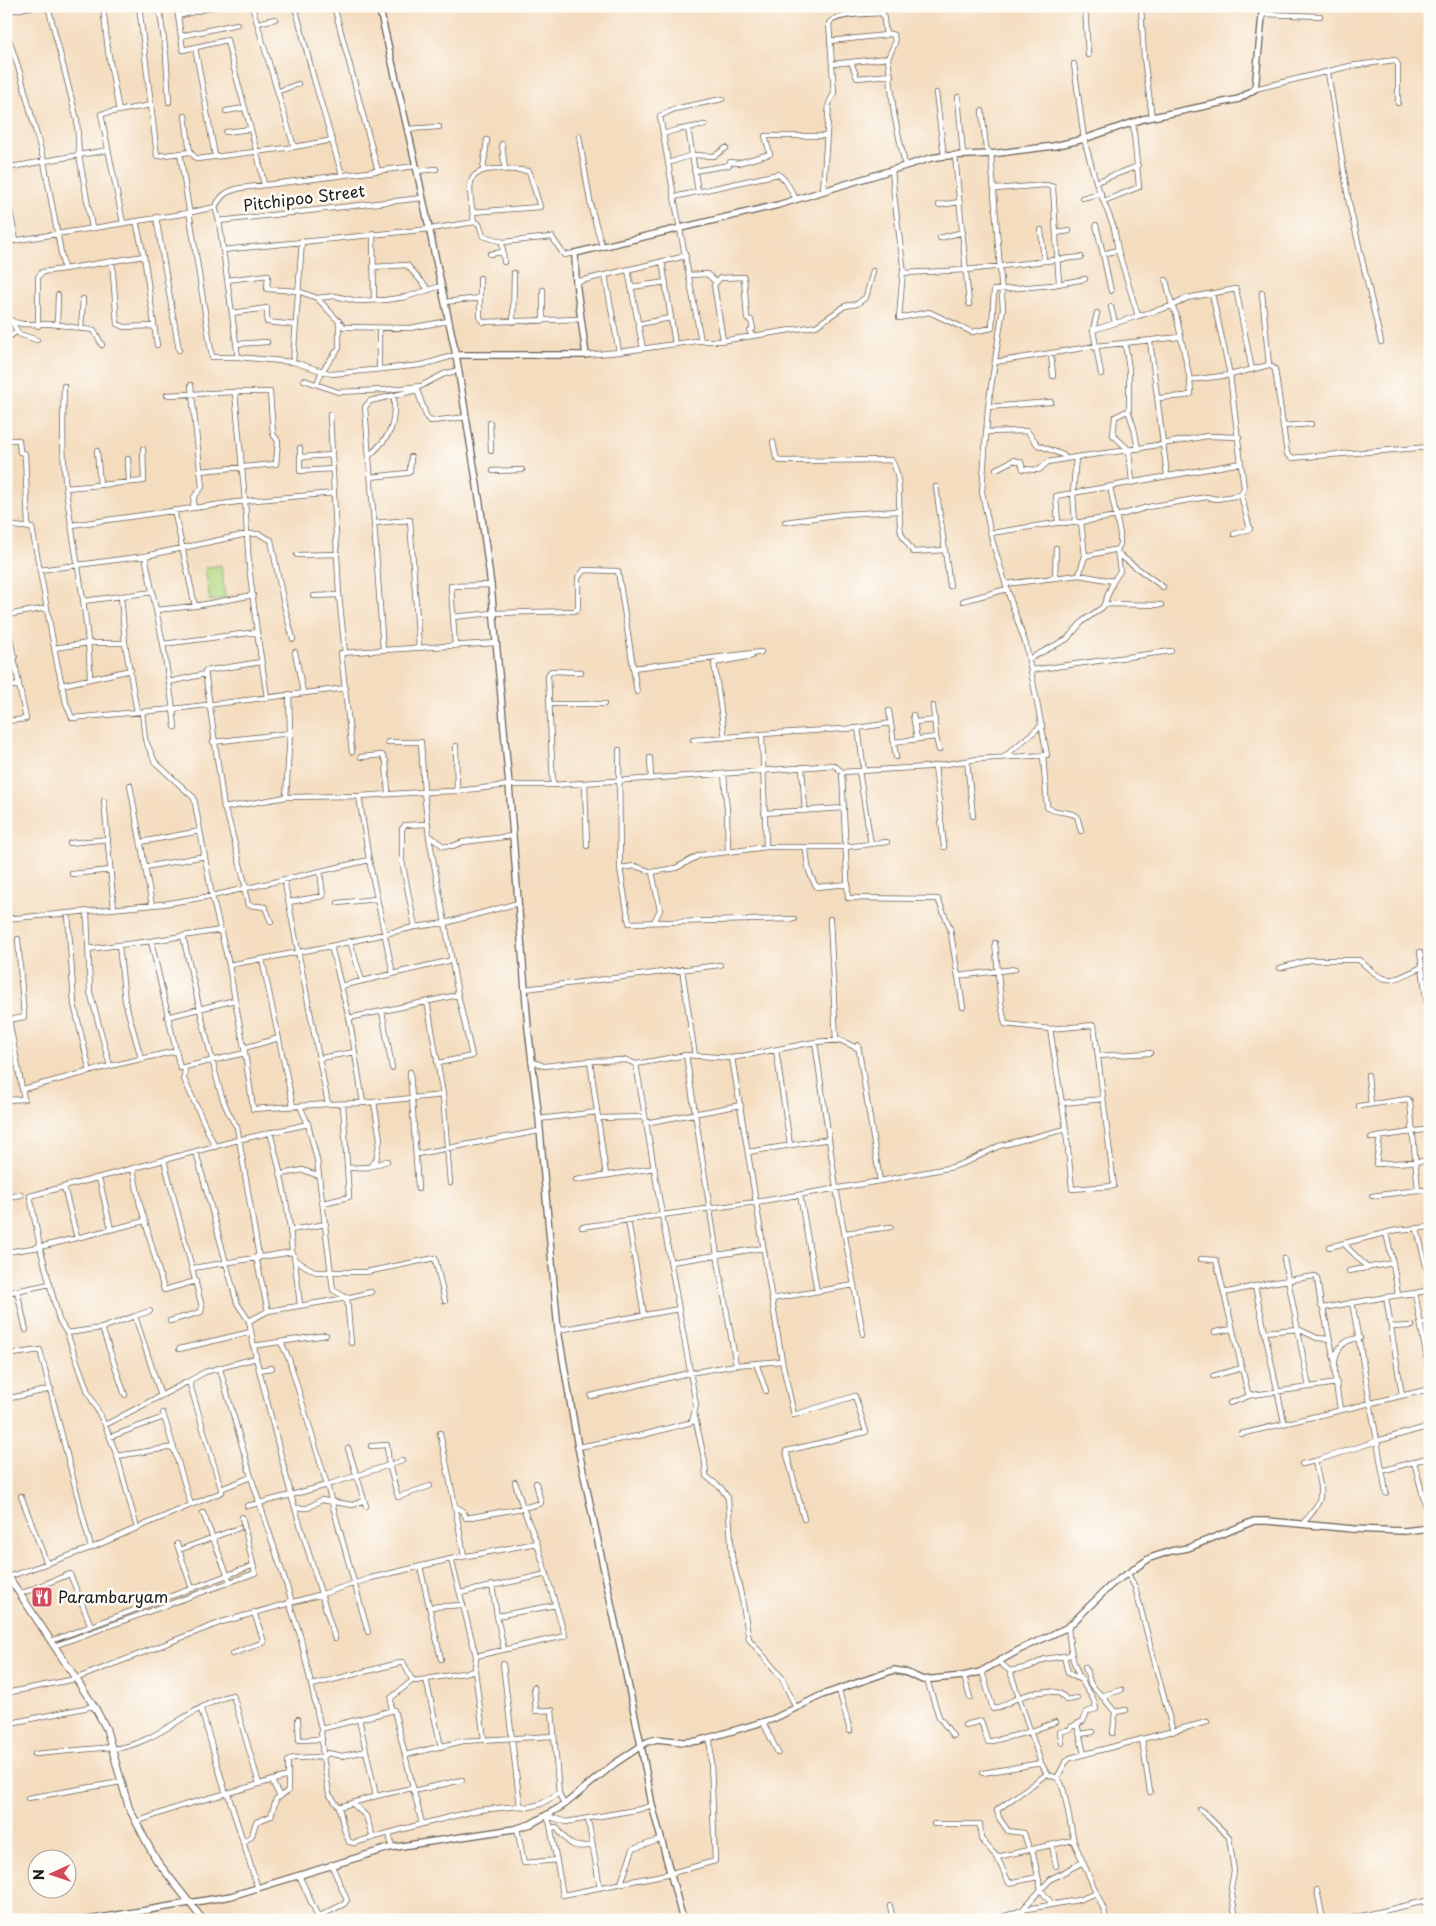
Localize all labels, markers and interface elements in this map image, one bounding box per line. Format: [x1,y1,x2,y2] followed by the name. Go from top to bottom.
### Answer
[242,178,367,216] street label: Pitchipoo Street
[58,1584,168,1608] place label: Parambaryam
[30,1585,54,1609] restaurant icon: Parambaryam
[28,1848,78,1898] north arrow
[28,1869,49,1881] text: N

